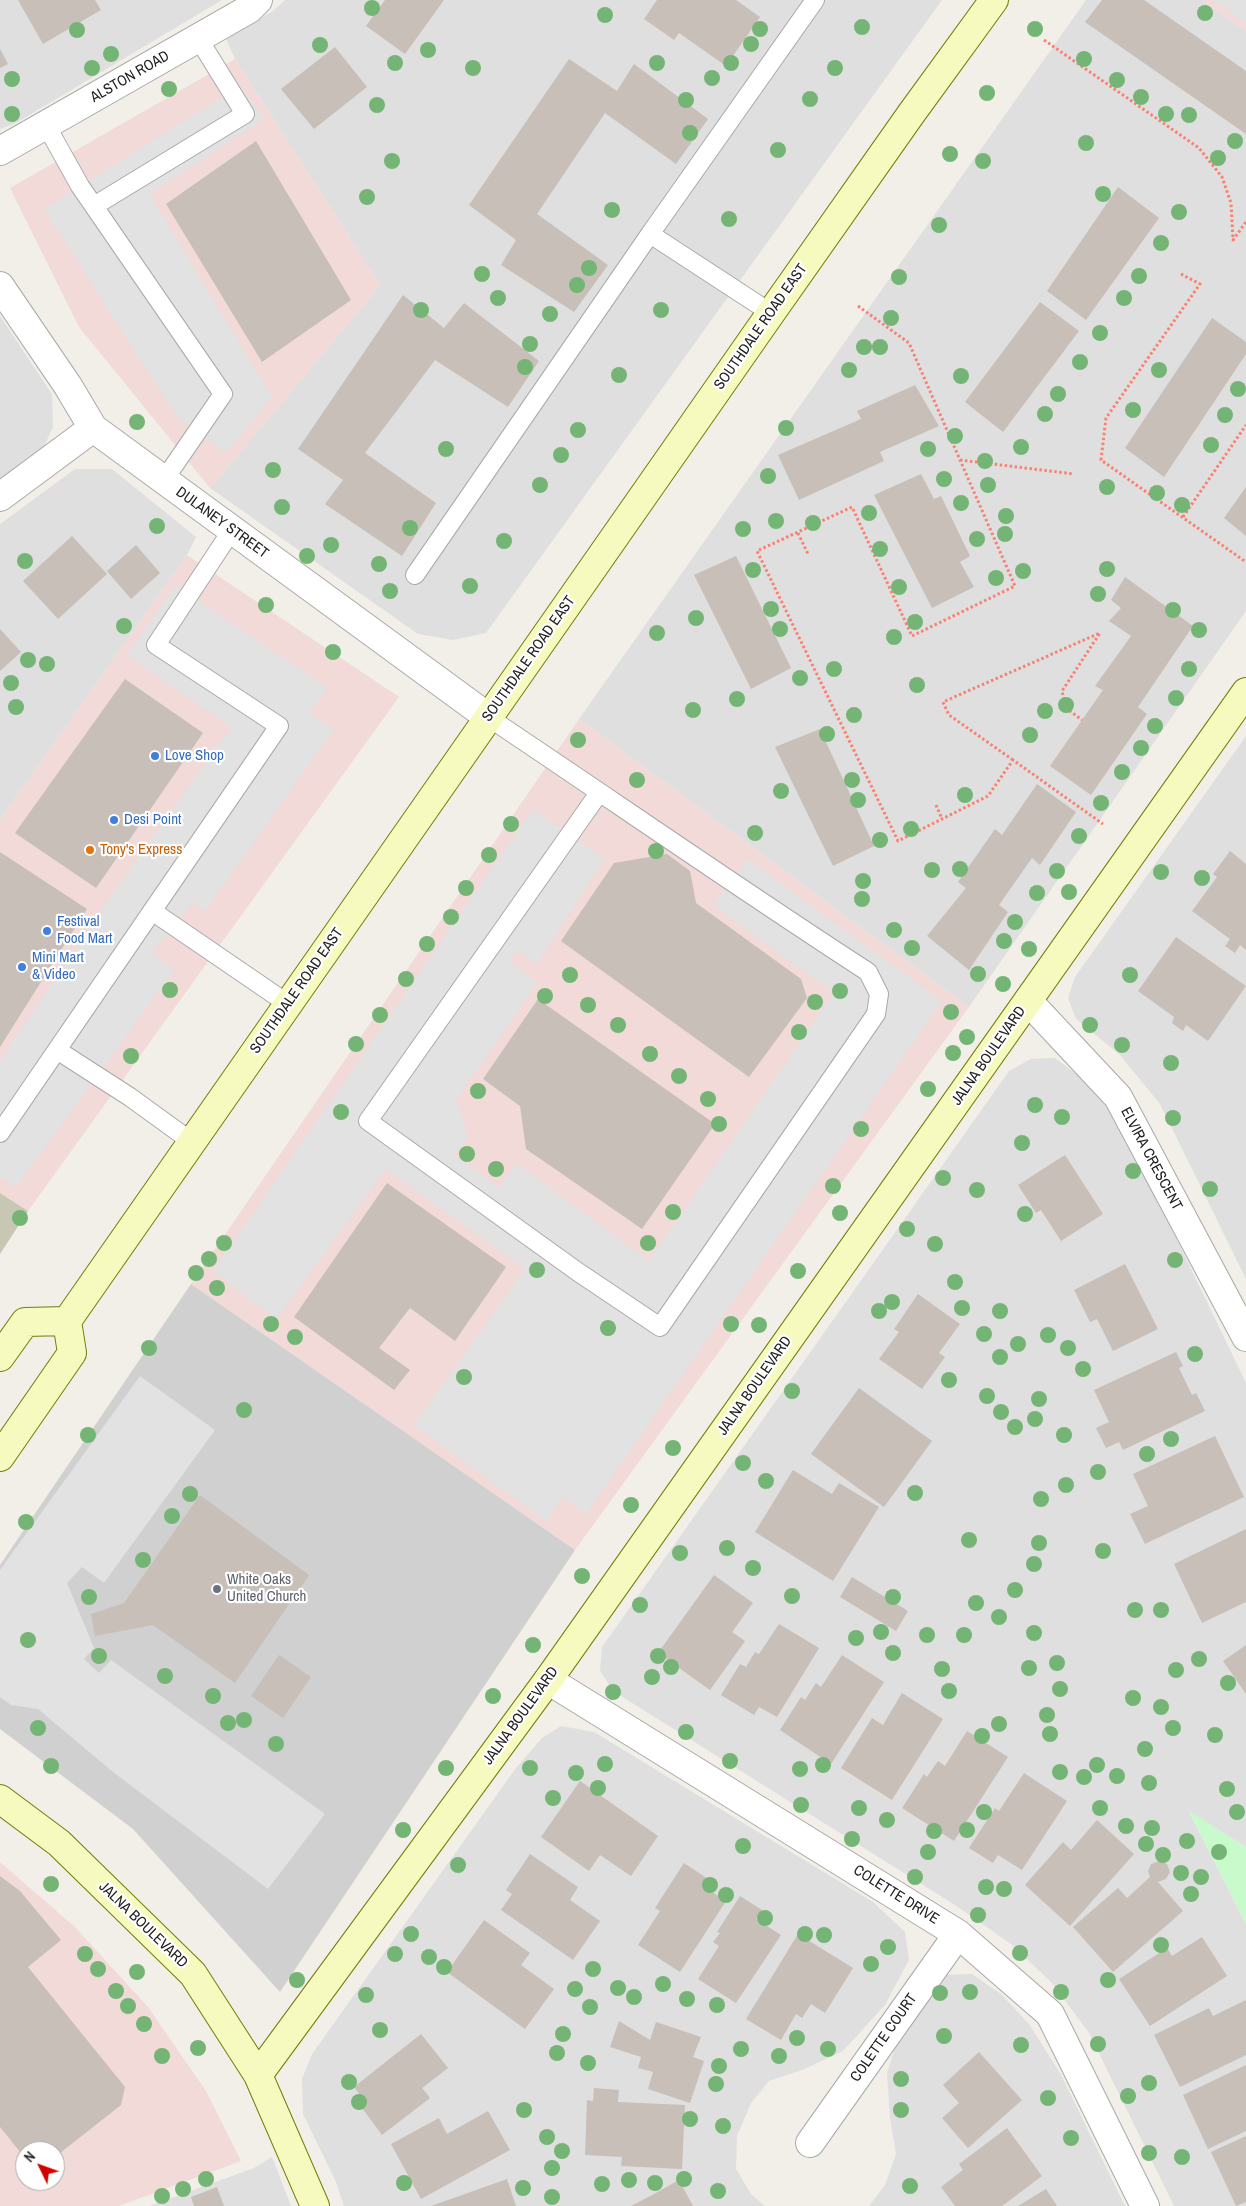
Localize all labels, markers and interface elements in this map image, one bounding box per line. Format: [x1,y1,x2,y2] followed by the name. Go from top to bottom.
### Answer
[87,47,173,107] street label: ALSTON ROAD
[711,261,811,393] street label: SOUTHDALE ROAD EAST
[172,483,272,563] street label: DULANEY STREET
[479,593,579,725] street label: SOUTHDALE ROAD EAST
[165,747,224,765] place label: Love Shop
[149,750,161,762] marker: Love Shop
[124,811,181,829] place label: Desi Point
[108,814,120,826] marker: Desi Point
[100,841,182,859] place label: Tony's Express
[84,844,96,856] marker: Tony's Express
[57,913,112,948] place label: Festival Food Mart
[41,925,53,937] marker: Festival Food Mart
[247,925,347,1057] street label: SOUTHDALE ROAD EAST
[32,949,84,984] place label: Mini Mart & Video
[16,961,28,973] marker: Mini Mart & Video
[948,1003,1030,1109] street label: JALNA BOULEVARD
[1116,1104,1186,1214] street label: ELVIRA CRESCENT
[714,1333,796,1439] street label: JALNA BOULEVARD
[227,1571,306,1606] place label: White Oaks United Church
[211,1583,223,1595] marker: White Oaks United Church
[479,1664,563,1768] street label: JALNA BOULEVARD
[850,1861,942,1929] street label: COLETTE DRIVE
[95,1878,191,1972] street label: JALNA BOULEVARD
[847,1990,921,2086] street label: COLETTE COURT
[15,2141,65,2191] north arrow
[20,2148,39,2166] text: N

